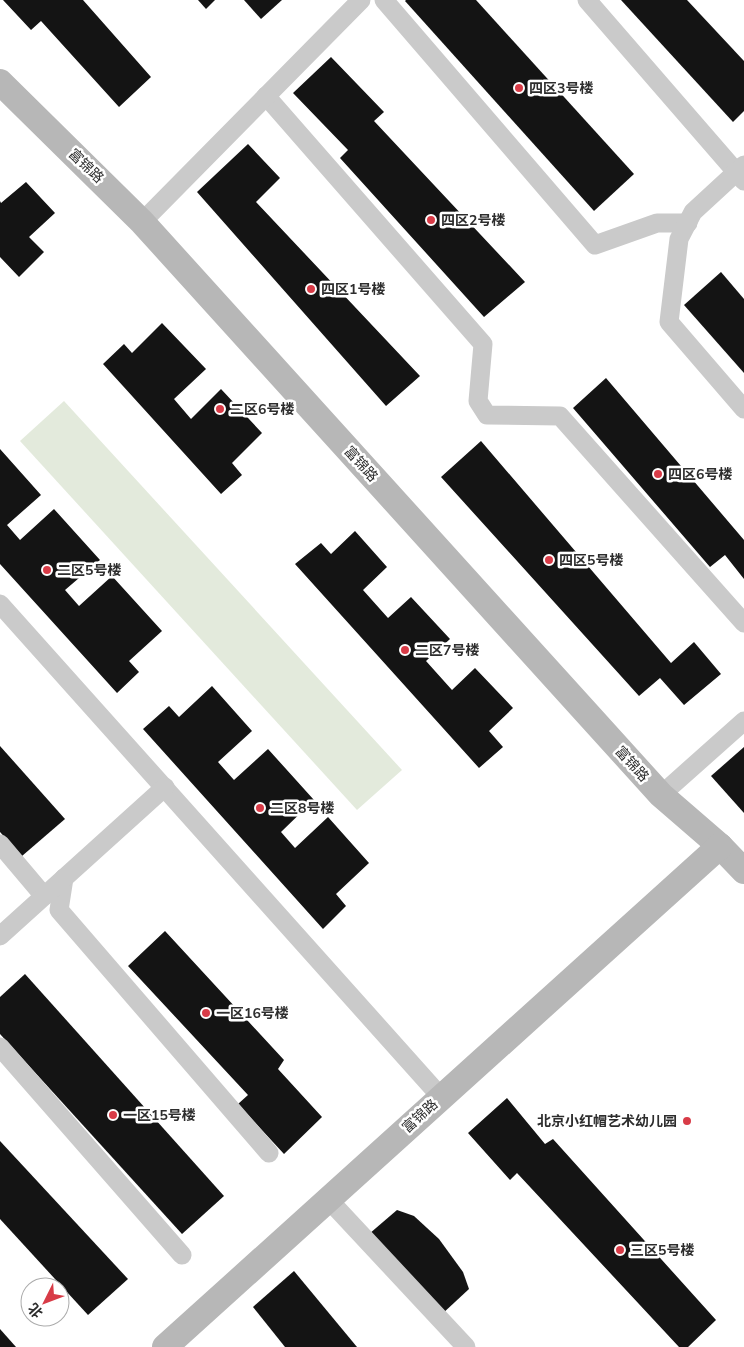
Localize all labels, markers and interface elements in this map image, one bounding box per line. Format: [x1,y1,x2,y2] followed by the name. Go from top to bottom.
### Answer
[529,79,593,98] place label: 四区3号楼
[513,82,525,94] marker: 四区3号楼
[64,145,108,187] street label: 富锦路
[441,211,505,230] place label: 四区2号楼
[425,214,437,226] marker: 四区2号楼
[321,280,385,299] place label: 四区1号楼
[305,283,317,295] marker: 四区1号楼
[230,400,294,419] place label: 二区6号楼
[214,403,226,415] marker: 二区6号楼
[340,442,382,486] street label: 富锦路
[668,465,732,484] place label: 四区6号楼
[652,468,664,480] marker: 四区6号楼
[559,551,623,570] place label: 四区5号楼
[543,554,555,566] marker: 四区5号楼
[57,561,121,580] place label: 二区5号楼
[41,564,53,576] marker: 二区5号楼
[415,641,479,660] place label: 二区7号楼
[399,644,411,656] marker: 二区7号楼
[611,742,653,786] street label: 富锦路
[270,799,334,818] place label: 二区8号楼
[254,802,266,814] marker: 二区8号楼
[216,1004,289,1023] place label: 一区16号楼
[200,1007,212,1019] marker: 一区16号楼
[398,1095,442,1137] street label: 富锦路
[123,1106,196,1125] place label: 一区15号楼
[107,1109,119,1121] marker: 一区15号楼
[537,1112,677,1131] place label: 北京小红帽艺术幼儿园
[681,1115,693,1127] marker: 北京小红帽艺术幼儿园
[630,1241,694,1260] place label: 三区5号楼
[614,1244,626,1256] marker: 三区5号楼
[20,1277,70,1327] north arrow
[24,1299,47,1322] text: 北

